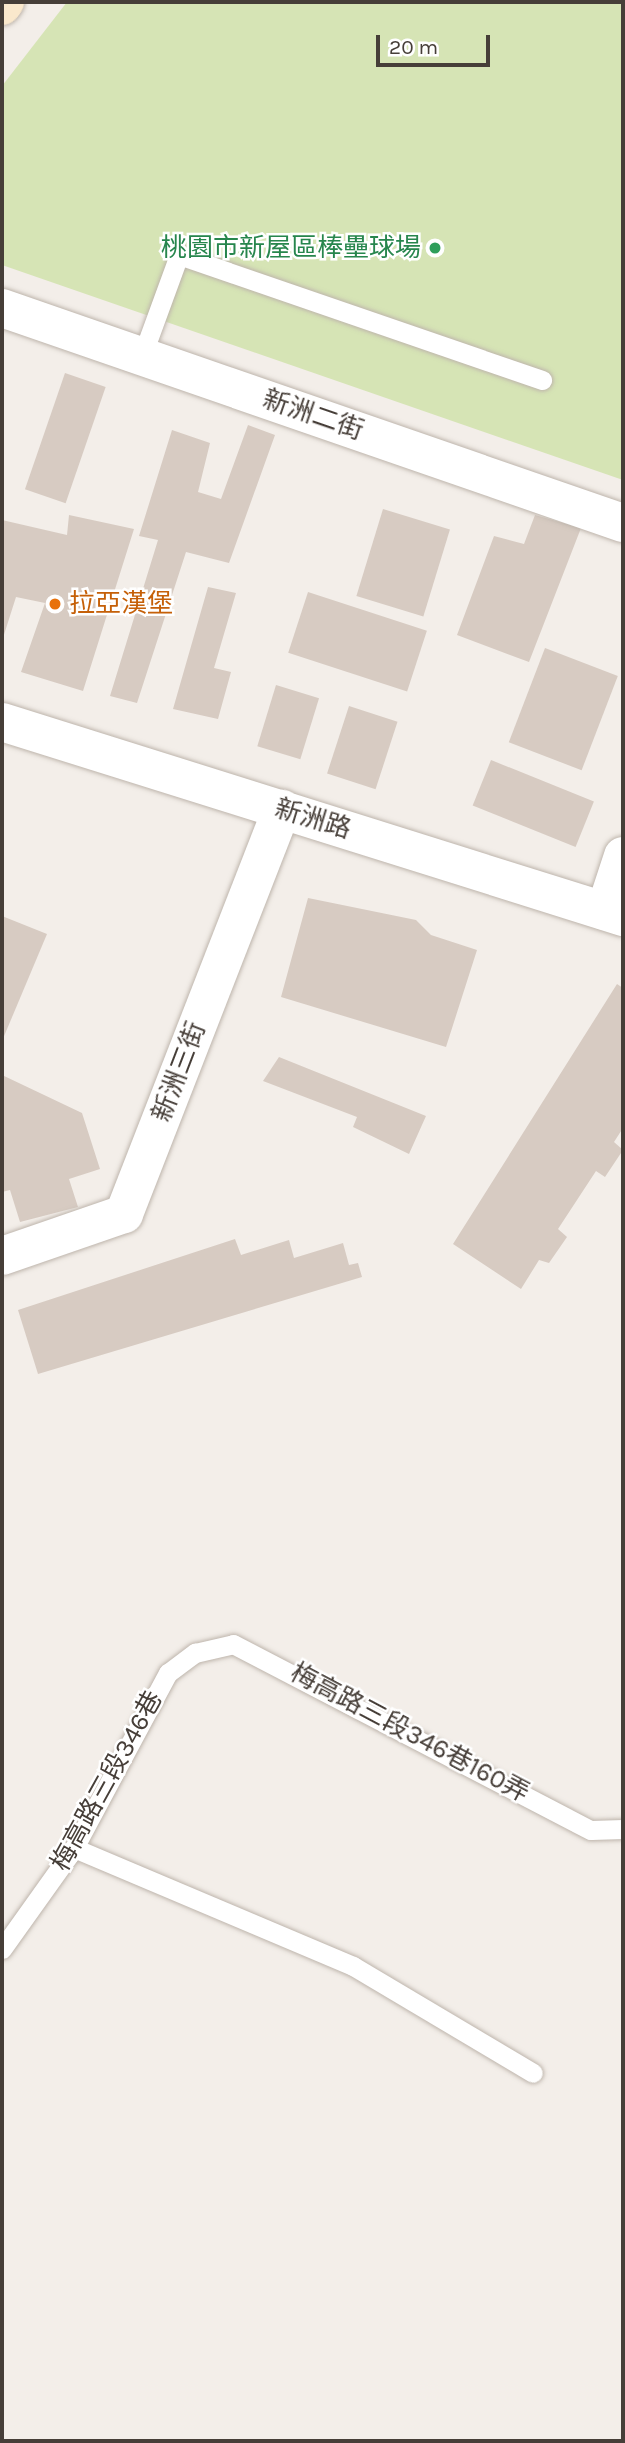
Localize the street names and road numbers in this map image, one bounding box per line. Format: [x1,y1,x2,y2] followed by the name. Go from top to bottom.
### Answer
[259,383,367,447] street label: 新洲二街
[271,793,355,845] street label: 新洲路
[146,1018,212,1126] street label: 新洲三街
[285,1657,535,1809] street label: 梅高路三段346巷160弄
[45,1686,169,1876] street label: 梅高路三段346巷

